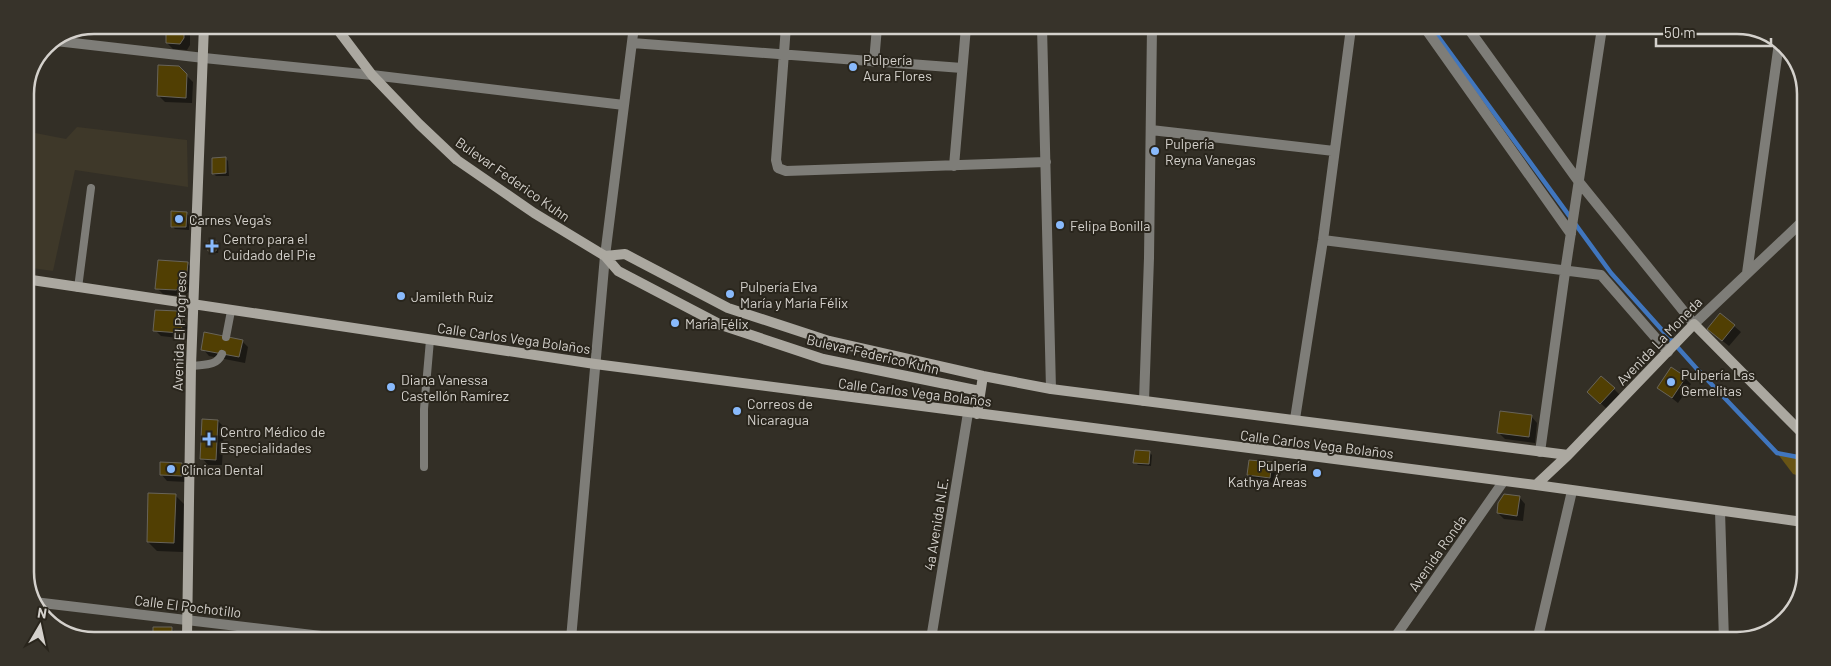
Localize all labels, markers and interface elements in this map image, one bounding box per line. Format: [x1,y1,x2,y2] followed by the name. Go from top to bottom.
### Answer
[1656,15,1771,47] scale bar
[1664,23,1696,41] text: 50 m
[863,51,932,84] place label: Pulpería Aura Flores
[847,61,859,73] marker: Pulpería Aura Flores
[453,133,573,225] street label: Bulevar Federico Kuhn
[1165,135,1256,168] place label: Pulpería Reyna Vanegas
[1149,145,1161,157] marker: Pulpería Reyna Vanegas
[189,211,272,228] place label: Carnes Vega's
[173,213,185,225] marker: Carnes Vega's
[1070,217,1150,234] place label: Felipa Bonilla
[1054,219,1066,231] marker: Felipa Bonilla
[223,230,316,263] place label: Centro para el Cuidado del Pie
[205,239,219,253] marker: Centro para el Cuidado del Pie
[168,271,190,391] street label: Avenida El Progreso
[740,278,848,311] place label: Pulpería Elva María y María Félix
[411,288,493,305] place label: Jamileth Ruiz
[724,288,736,300] marker: Pulpería Elva María y María Félix
[395,290,407,302] marker: Jamileth Ruiz
[1613,293,1705,389] street label: Avenida La Moneda
[685,315,749,332] place label: María Félix
[669,317,681,329] marker: María Félix
[436,319,592,357] street label: Calle Carlos Vega Bolaños
[805,330,941,378] street label: Bulevar Federico Kuhn
[1681,366,1755,399] place label: Pulpería Las Gemelitas
[401,371,509,404] place label: Diana Vanessa Castellón Ramírez
[837,374,993,410] street label: Calle Carlos Vega Bolaños
[1665,376,1677,388] marker: Pulpería Las Gemelitas
[385,381,397,393] marker: Diana Vanessa Castellón Ramírez
[747,395,813,428] place label: Correos de Nicaragua
[731,405,743,417] marker: Correos de Nicaragua
[220,423,326,456] place label: Centro Médico de Especialidades
[1239,426,1395,462] street label: Calle Carlos Vega Bolaños
[202,432,216,446] marker: Centro Médico de Especialidades
[1228,457,1307,490] place label: Pulpería Kathya Áreas
[181,461,263,478] place label: Clínica Dental
[165,463,177,475] marker: Clínica Dental
[1311,467,1323,479] marker: Pulpería Kathya Áreas
[920,476,952,572] street label: 4a Avenida N.E.
[1404,512,1470,594] street label: Avenida Ronda
[134,591,242,621] street label: Calle El Pochotillo
[15,601,65,651] north arrow
[36,604,48,622] text: N

